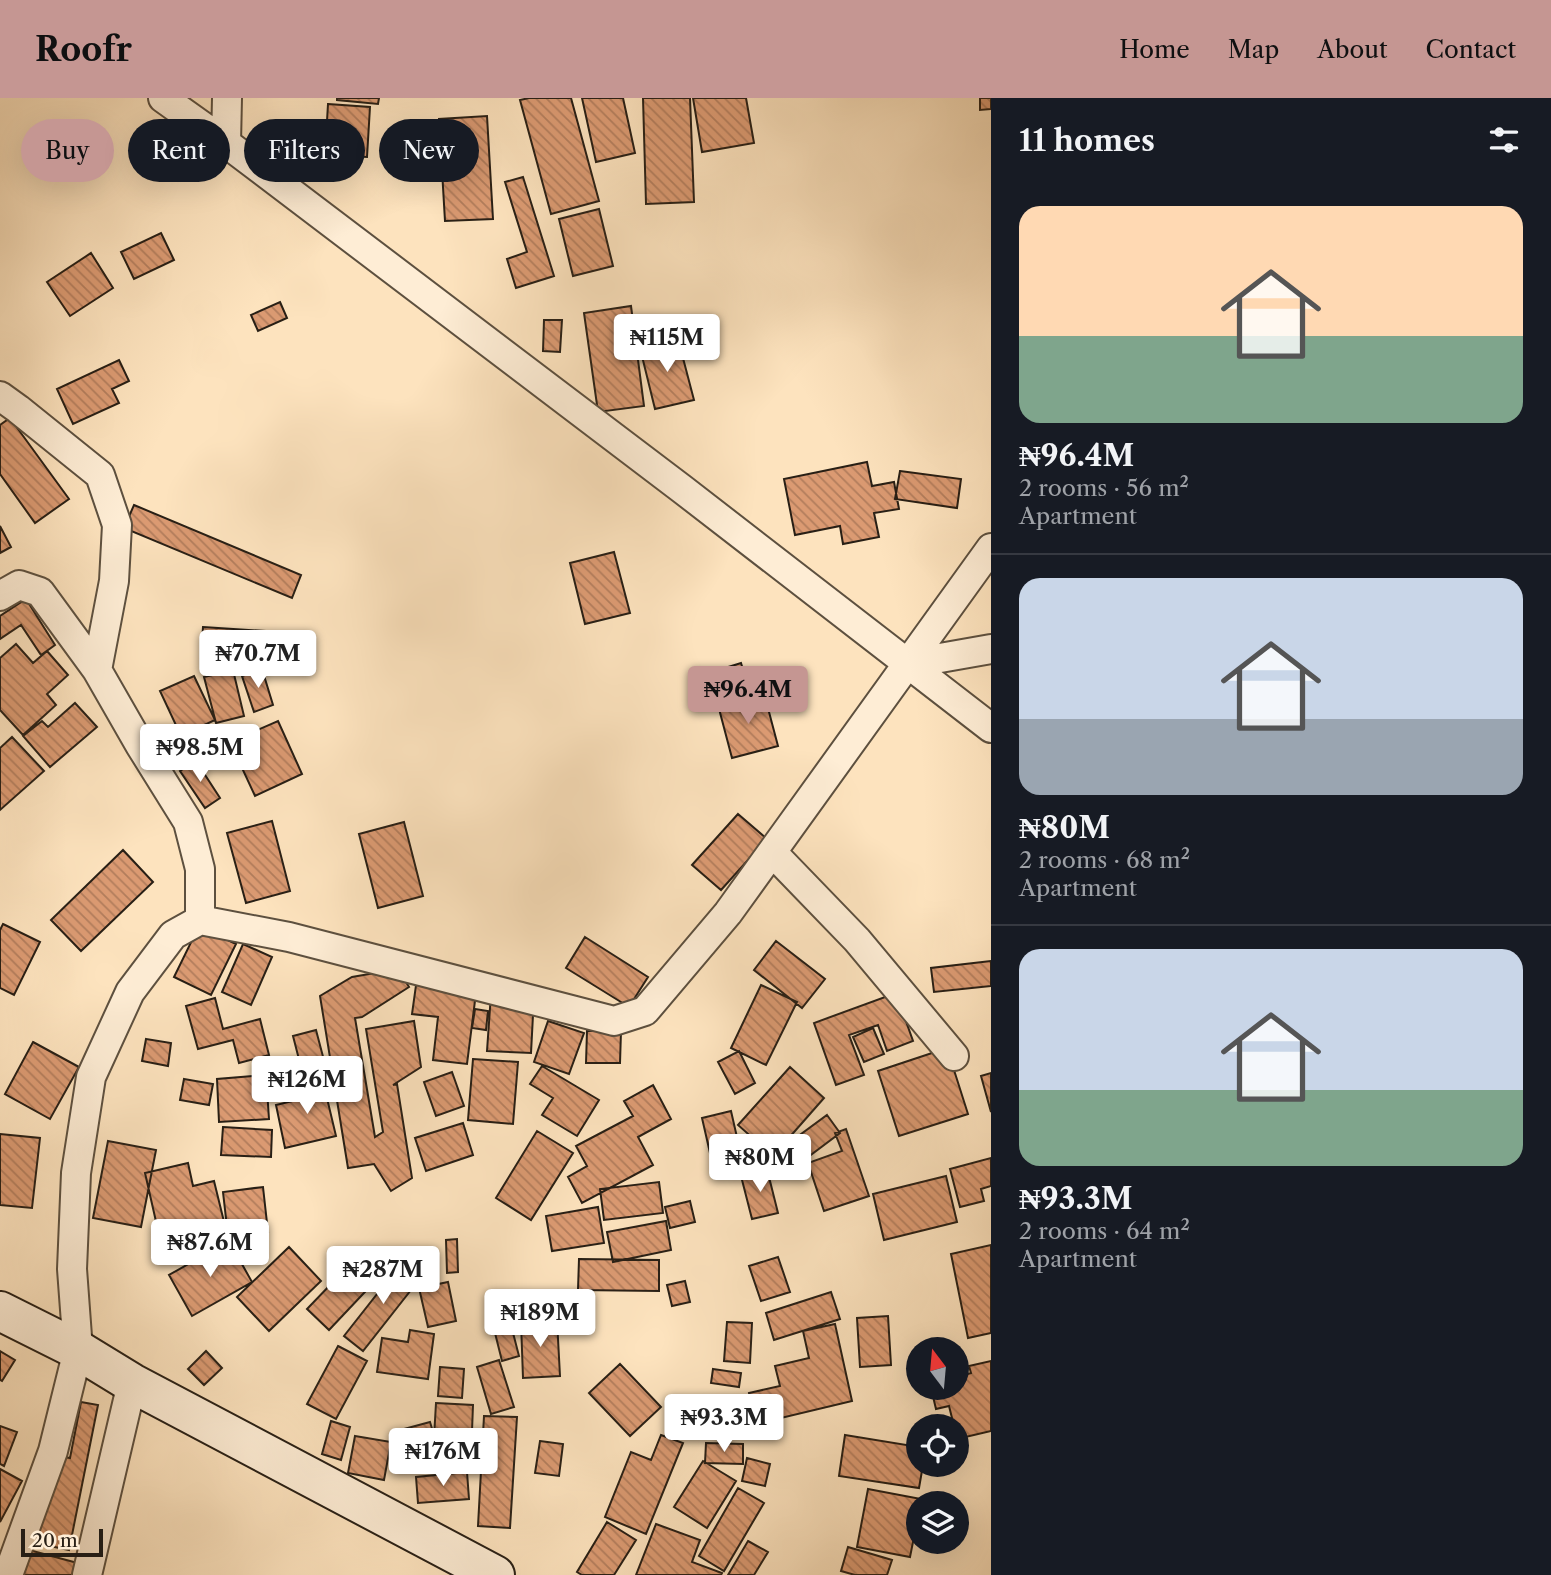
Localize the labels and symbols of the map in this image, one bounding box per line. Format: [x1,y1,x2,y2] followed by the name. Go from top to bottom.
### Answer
[618,314,716,374] pin: ₦115M
[201,630,315,690] pin: ₦70.7M
[691,666,805,726] pin: ₦96.4M
[143,724,257,784] pin: ₦98.5M
[258,1056,356,1116] pin: ₦126M
[719,1134,801,1194] pin: ₦80M
[153,1220,267,1279] pin: ₦87.6M
[334,1246,432,1306] pin: ₦287M
[491,1290,589,1349] pin: ₦189M
[906,1337,970,1400] north arrow
[667,1394,781,1454] pin: ₦93.3M
[394,1428,492,1488] pin: ₦176M
[21,1526,103,1558] scale bar

